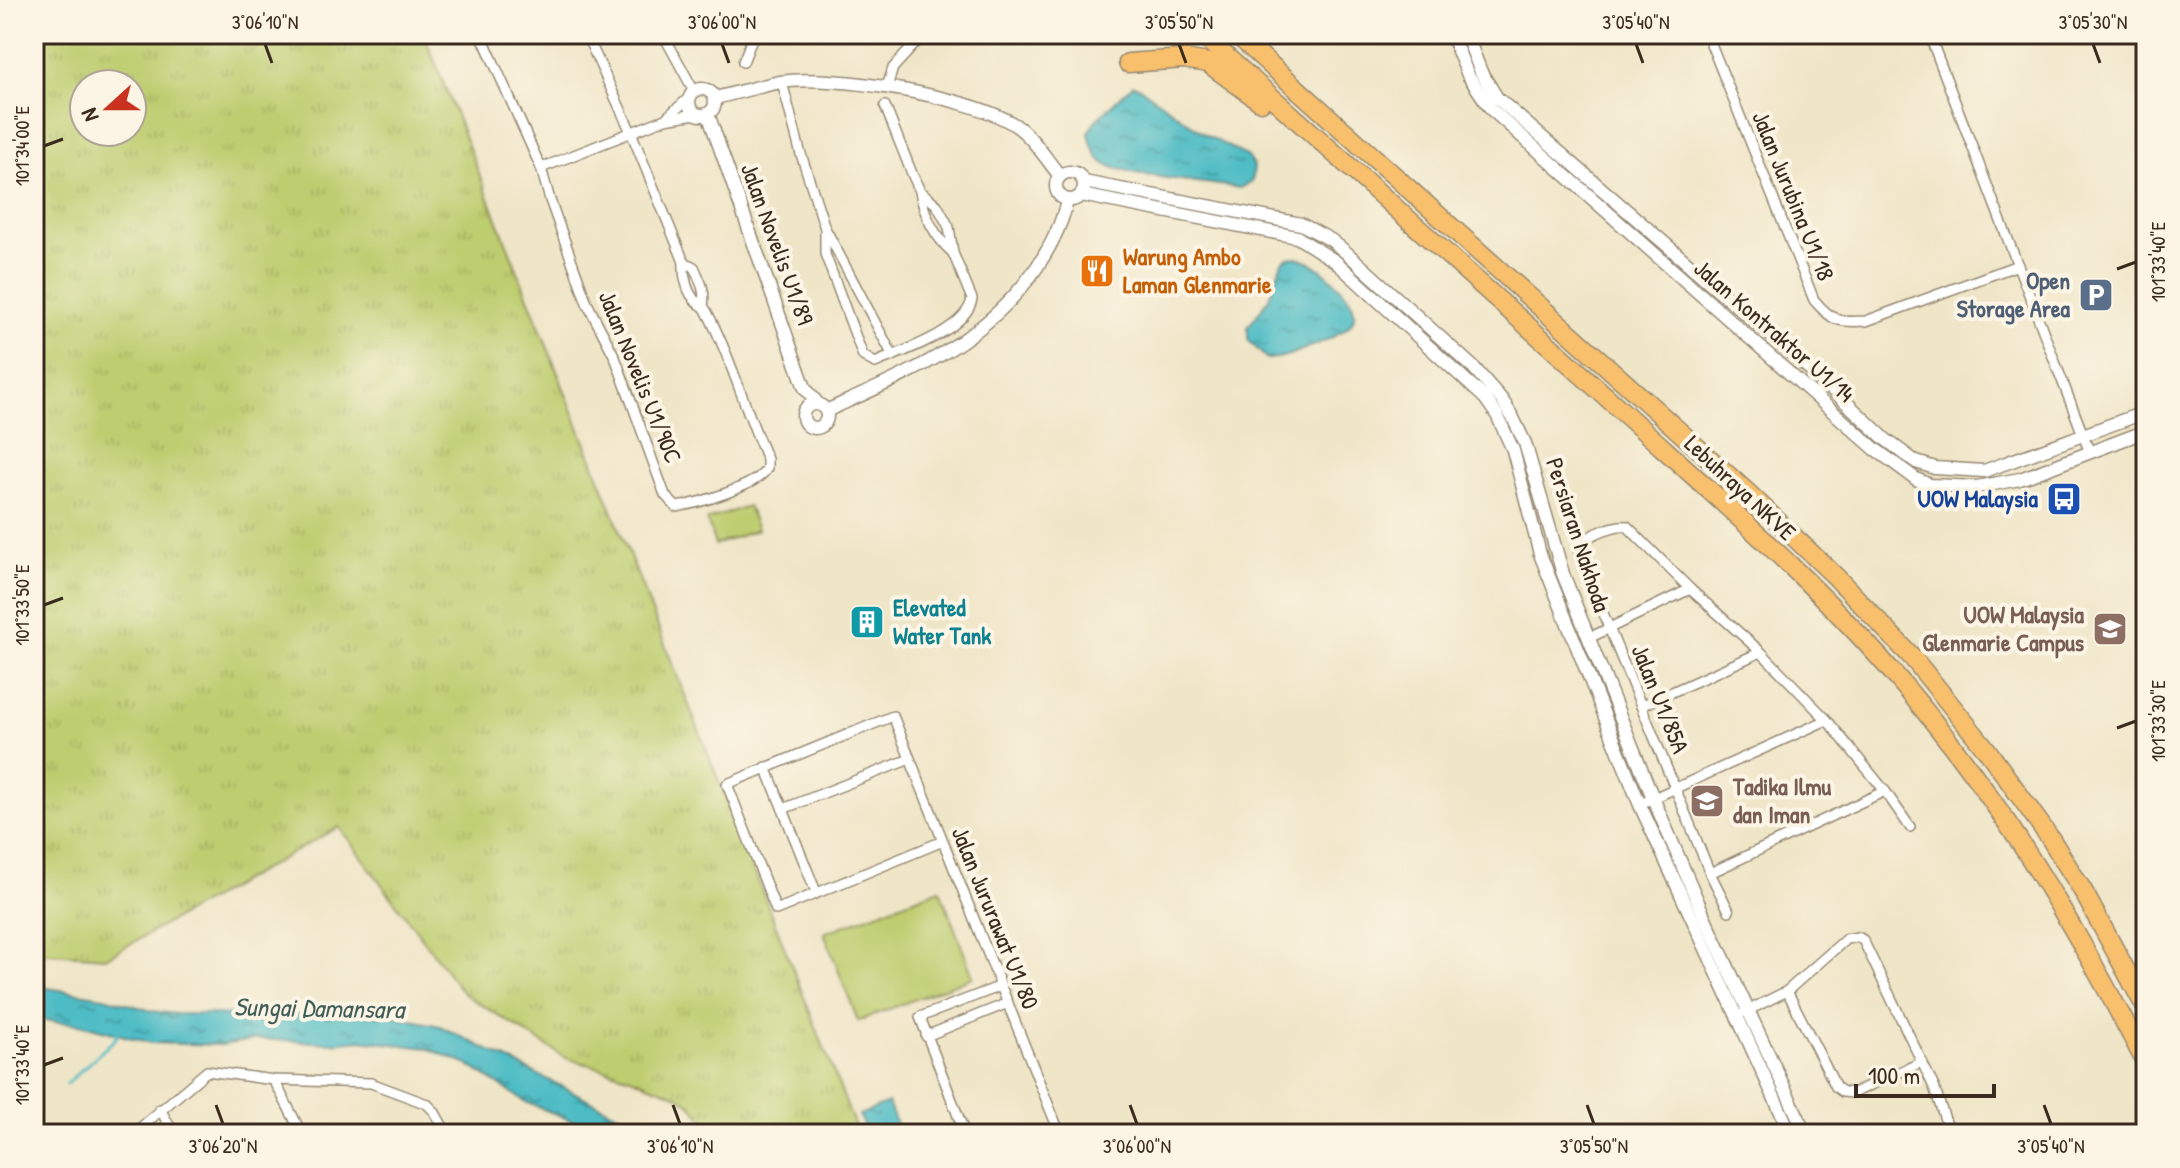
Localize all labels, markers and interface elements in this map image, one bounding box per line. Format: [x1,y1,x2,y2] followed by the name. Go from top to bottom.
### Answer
[232,8,298,35] text: 3°06'10"N
[688,8,756,35] text: 3°06'00"N
[1145,8,1213,35] text: 3°05'50"N
[1602,8,1670,35] text: 3°05'40"N
[2059,8,2127,35] text: 3°05'30"N
[68,68,148,148] north arrow
[73,104,105,126] text: N
[8,106,35,186] text: 101°34'00"E
[1745,106,1842,285] street label: Jalan Jurubina U1/18
[734,158,822,329] street label: Jalan Novelis U1/89
[2144,222,2171,302] text: 101°33'40"E
[1123,240,1272,300] place label: Warung Ambo Laman Glenmarie
[1078,252,1116,290] restaurant icon: Warung Ambo Laman Glenmarie
[1688,252,1862,409] street label: Jalan Kontraktor U1/14
[1957,264,2071,325] place label: Open Storage Area
[2077,276,2115,314] parking icon: Open Storage Area
[592,286,690,468] street label: Jalan Novelis U1/90C
[1678,427,1804,547] street label: Lebuhraya NKVE
[1539,454,1619,616] street label: Persiaran Nakhoda
[2045,480,2083,518] bus stop icon: UOW Malaysia
[1917,482,2039,515] place label: UOW Malaysia
[8,564,35,646] text: 101°33'50"E
[893,591,991,651] place label: Elevated Water Tank
[1922,598,2085,659] place label: UOW Malaysia Glenmarie Campus
[848,603,886,641] building icon: Elevated Water Tank
[2091,610,2129,648] school or university icon: UOW Malaysia Glenmarie Campus
[1625,639,1697,758] street label: Jalan U1/85A
[2144,680,2171,762] text: 101°33'30"E
[1732,770,1832,830] place label: Tadika Ilmu dan Iman
[1688,782,1726,820] school or university icon: Tadika Ilmu dan Iman
[945,822,1047,1014] street label: Jalan Jururawat U1/80
[234,989,407,1028] water label: Sungai Damansara
[8,1025,35,1105] text: 101°33'40"E
[1856,1048,1994,1098] scale bar
[1868,1059,1920,1091] text: 100 m
[189,1132,257,1159] text: 3°06'20"N
[647,1132,713,1159] text: 3°06'10"N
[1103,1132,1171,1159] text: 3°06'00"N
[1560,1132,1628,1159] text: 3°05'50"N
[2017,1132,2085,1159] text: 3°05'40"N

